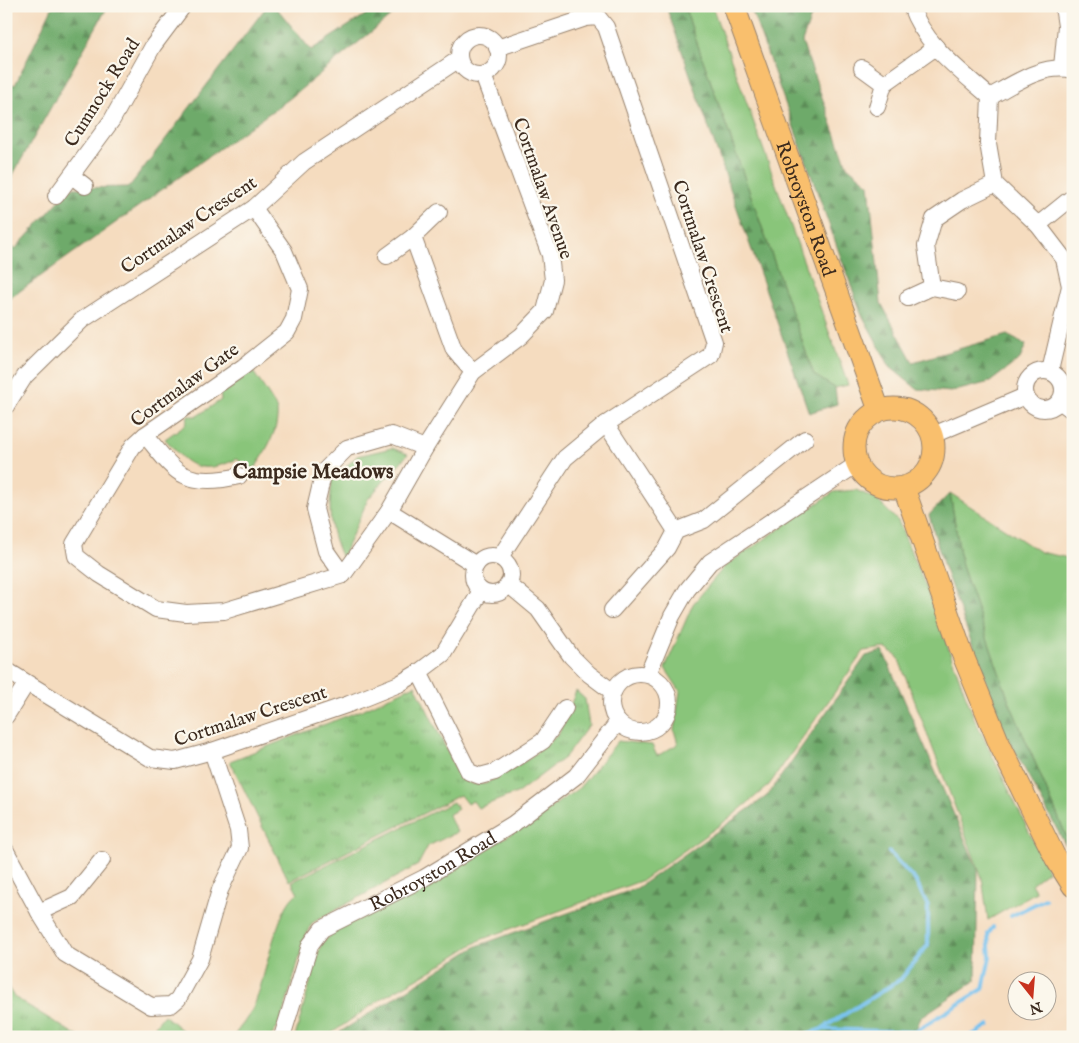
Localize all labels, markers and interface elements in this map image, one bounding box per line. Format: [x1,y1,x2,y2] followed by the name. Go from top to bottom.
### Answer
[60,33,146,152] street label: Cumnock Road
[507,115,578,263] street label: Cortmalaw Avenue
[770,138,840,281] street label: Robroyston Road
[116,171,262,280] street label: Cortmalaw Crescent
[666,177,738,337] street label: Cortmalaw Crescent
[126,338,244,433] street label: Cortmalaw Gate
[233,459,393,486] district label: Campsie Meadows
[171,681,331,753] street label: Cortmalaw Crescent
[366,827,502,917] street label: Robroyston Road
[1006,970,1056,1020] north arrow
[1027,997,1045,1018] text: N

